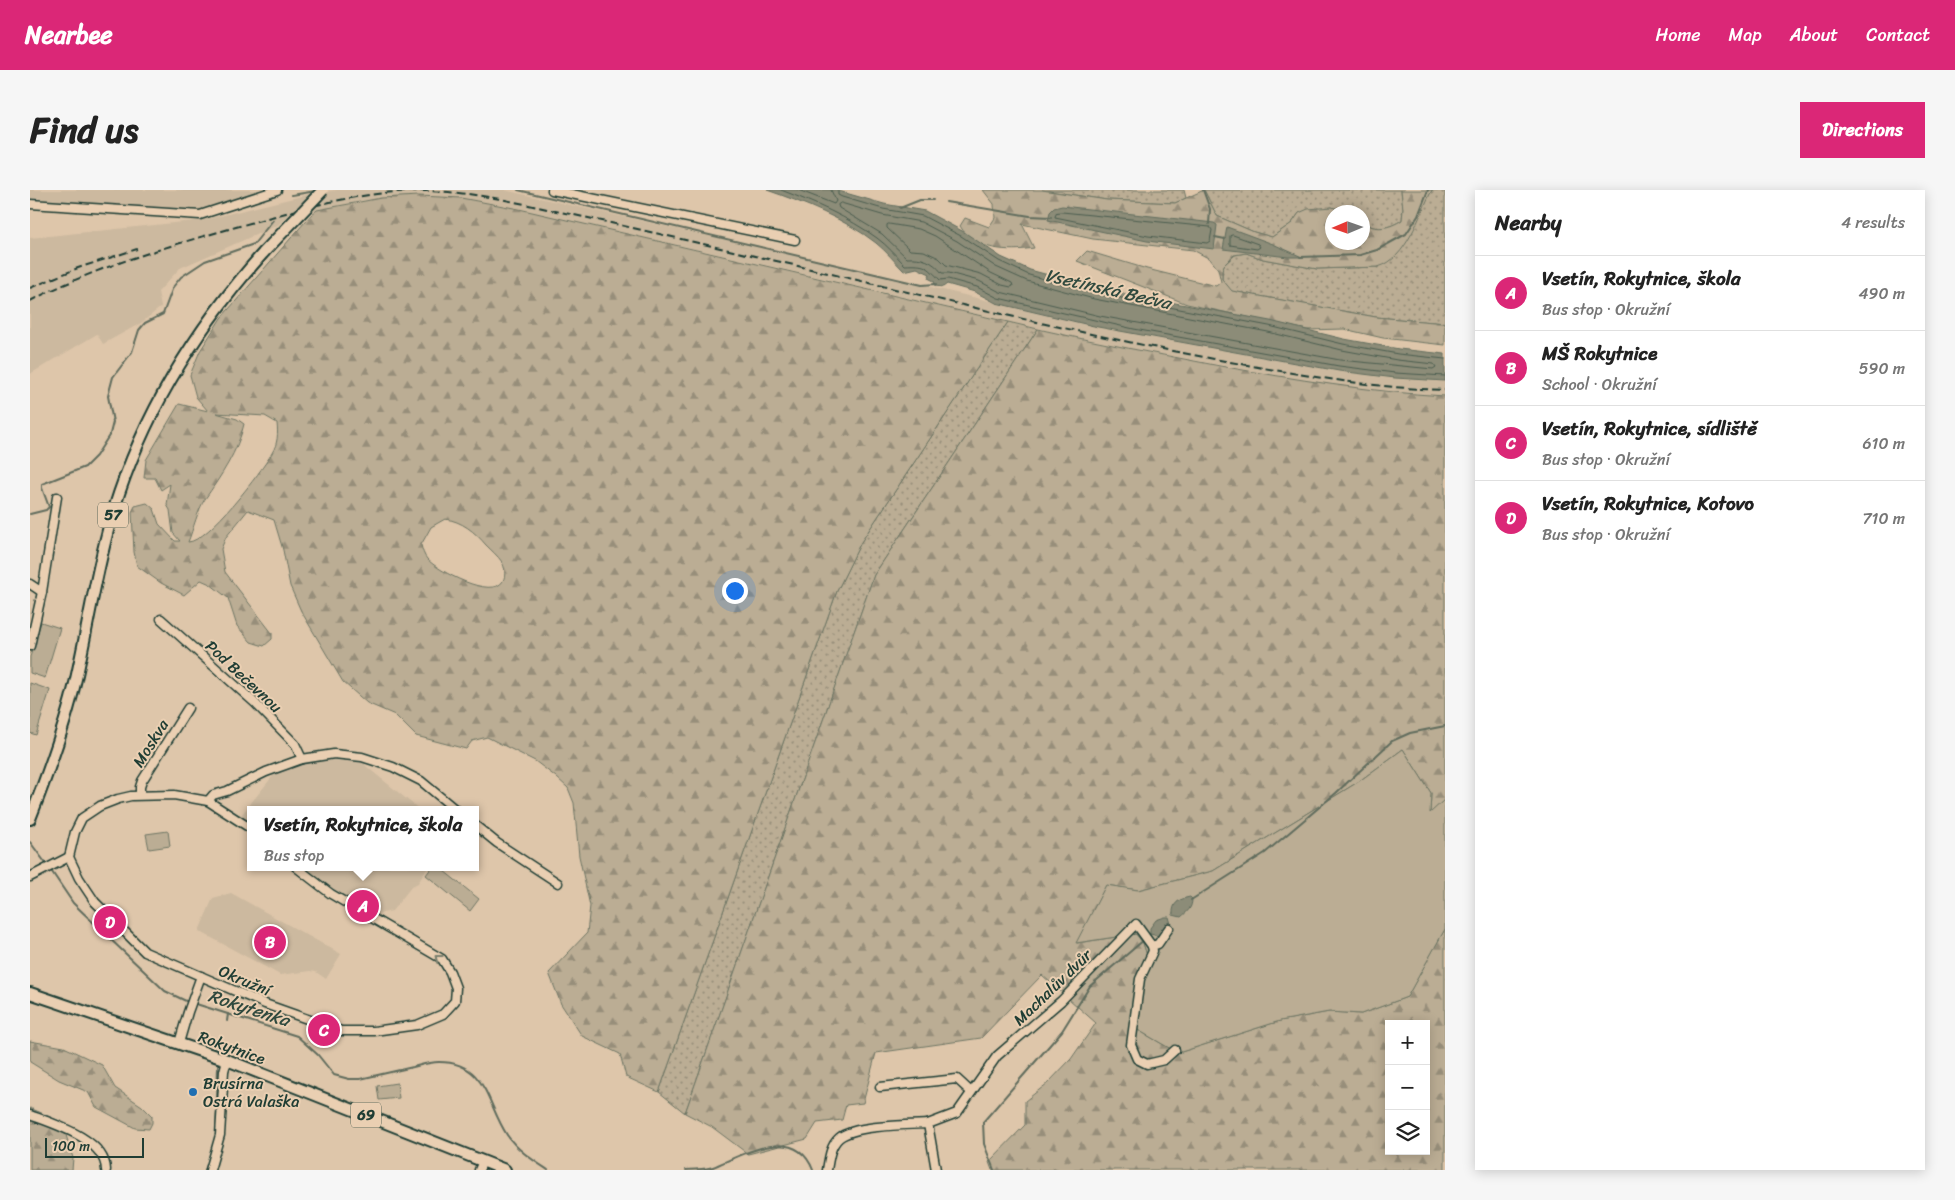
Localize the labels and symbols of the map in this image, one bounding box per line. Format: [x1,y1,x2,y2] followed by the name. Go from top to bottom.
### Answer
[1325,205,1370,250] north arrow
[1042,259,1176,319] water label: Vsetínská Bečva
[98,502,128,528] road number: 57
[722,578,748,604] your location
[198,633,289,720] street label: Pod Bečevnou
[124,712,177,773] street label: Moskva
[347,887,379,925] pin: A
[94,903,126,941] pin: D
[254,923,286,961] pin: B
[1006,941,1100,1033] street label: Machalův dvůr
[434,955,444,964] one-way arrow
[214,956,278,1006] street label: Okružní
[204,980,296,1037] water label: Rokytenka
[308,1011,340,1049] pin: C
[194,1022,270,1073] street label: Rokytnice
[203,1069,299,1116] place label: Brusírna Ostrá Valaška
[187,1086,199,1098] marker: Brusírna Ostrá Valaška
[351,1102,381,1128] road number: 69
[45,1135,144,1158] scale bar

